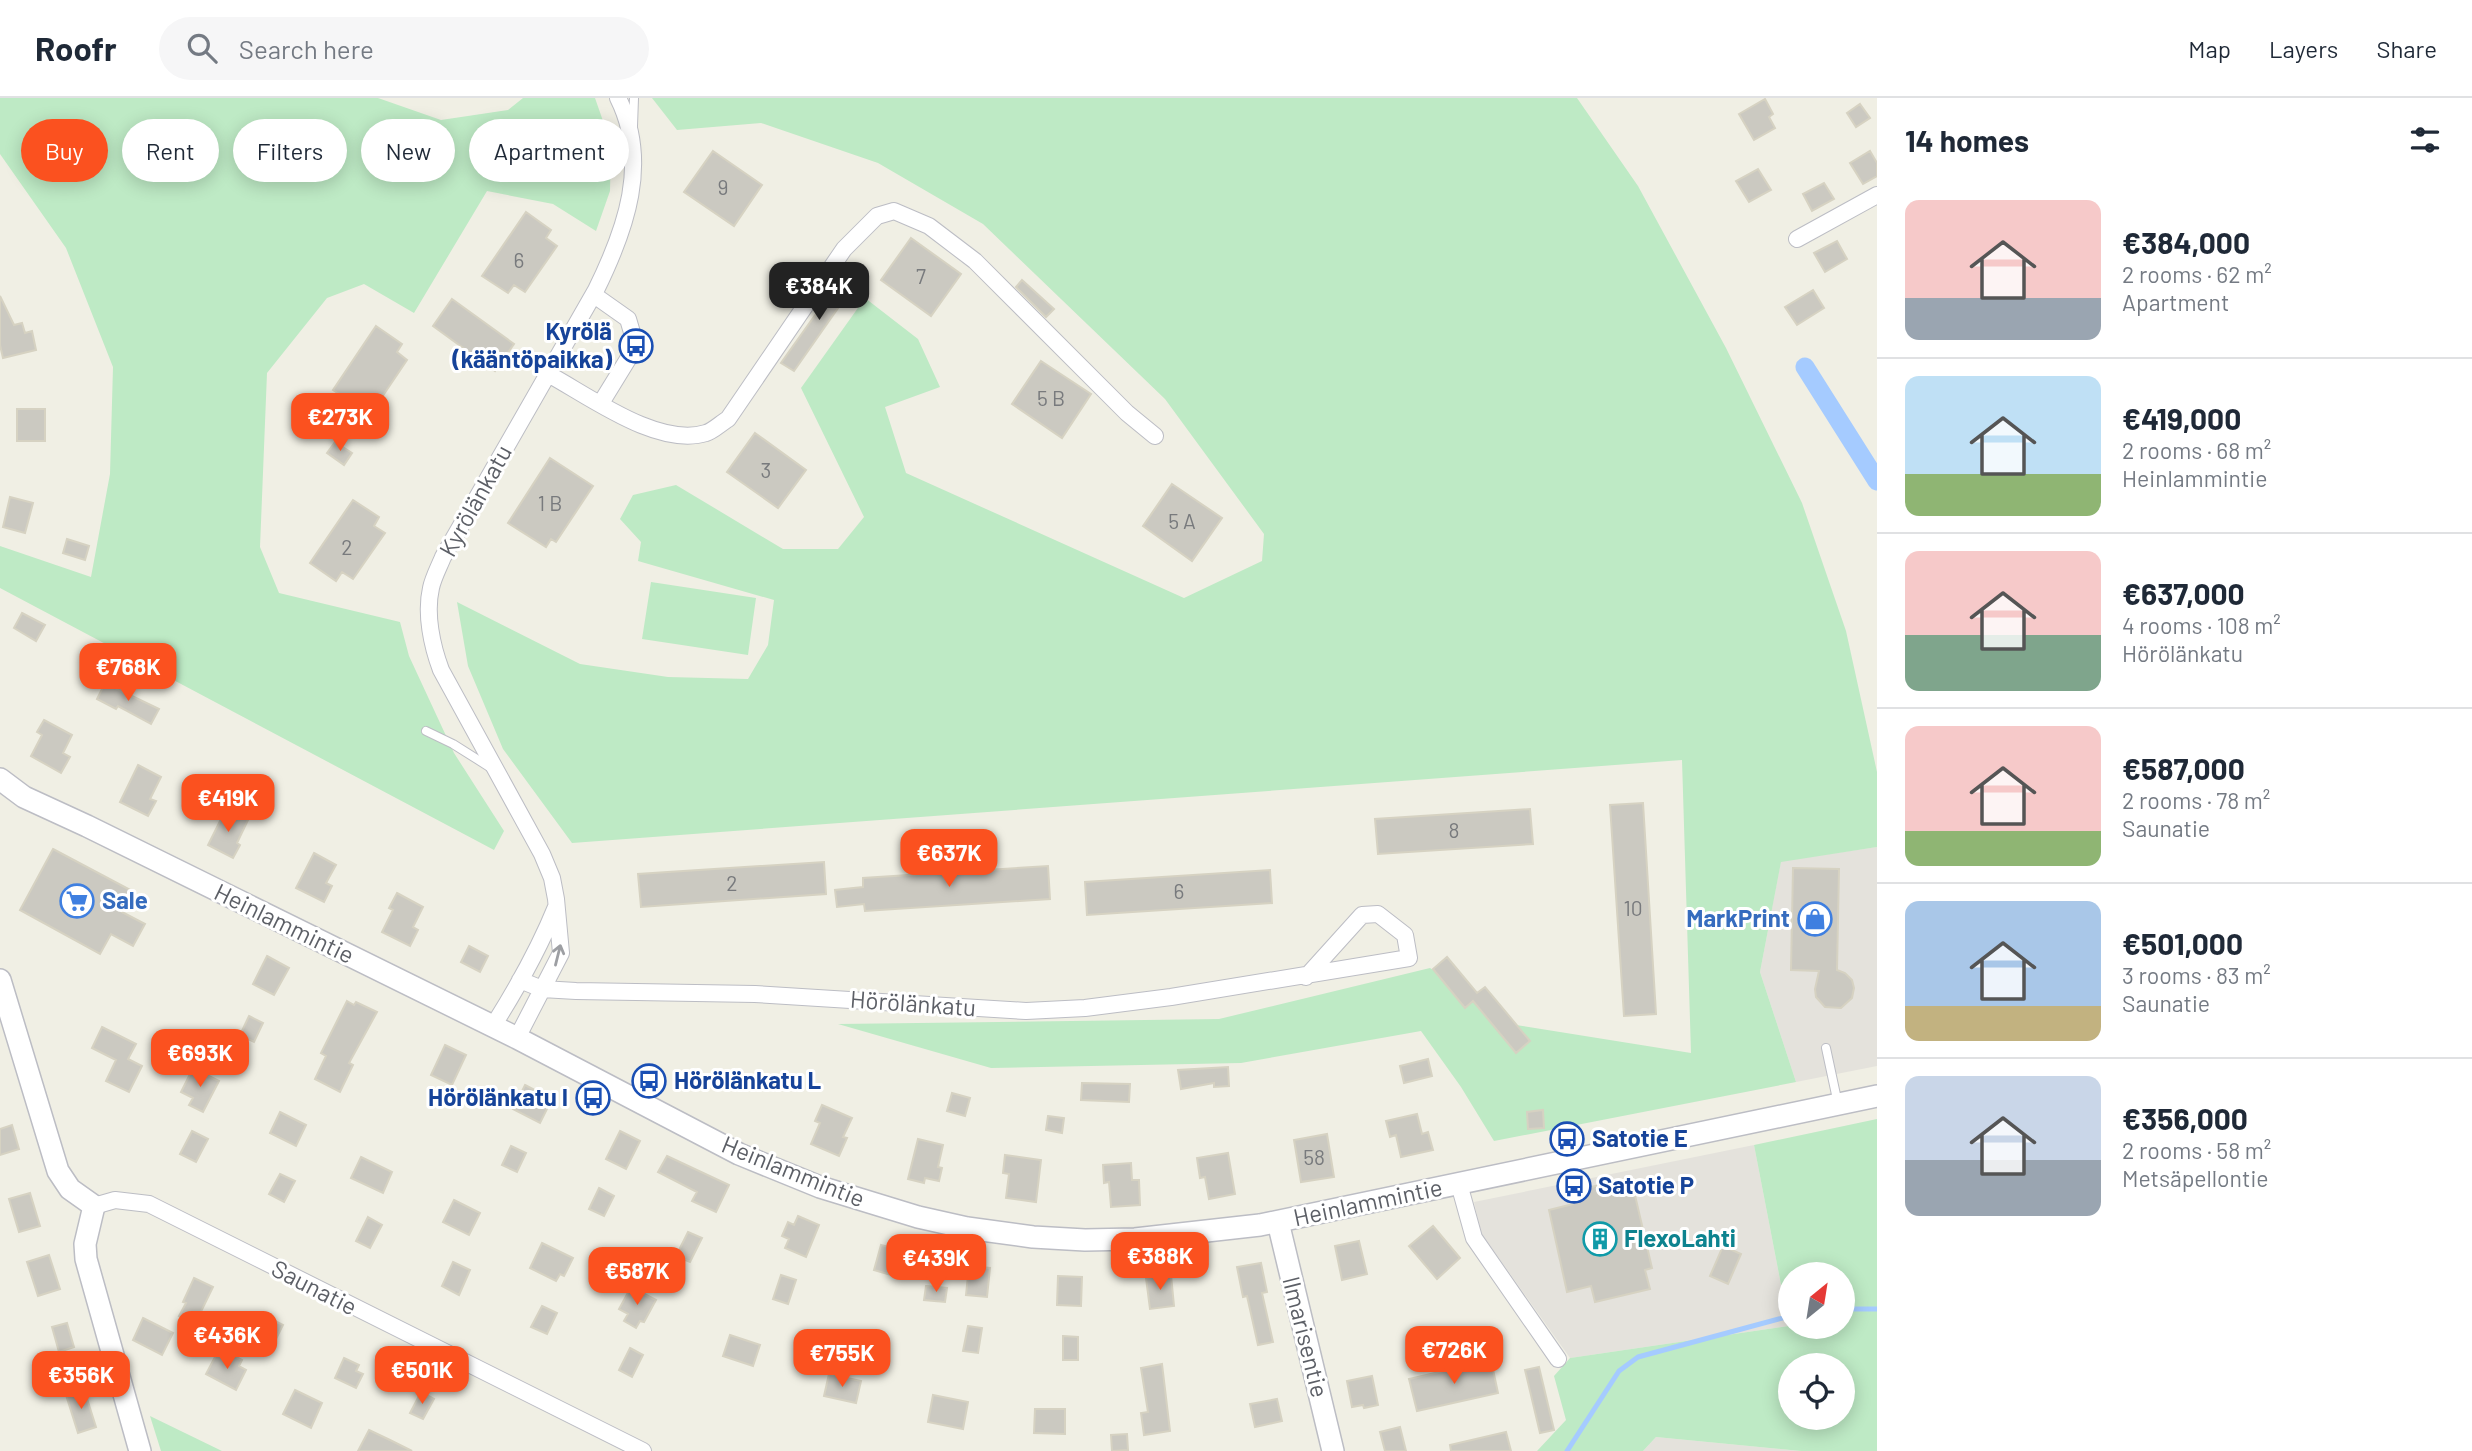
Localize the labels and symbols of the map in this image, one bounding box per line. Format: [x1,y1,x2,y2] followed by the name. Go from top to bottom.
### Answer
[718,174,728,199] house number: 9
[514,247,524,272] house number: 6
[770,262,868,322] pin: €384K
[916,263,926,288] house number: 7
[451,316,613,373] place label: Kyrölä (kääntöpaikka)
[617,327,655,365] bus stop icon: Kyrölä (kääntöpaikka)
[1037,385,1065,410] house number: 5 B
[291,394,389,453] pin: €273K
[432,439,517,561] street label: Kyrölänkatu
[761,457,771,482] house number: 3
[538,490,562,515] house number: 1 B
[1168,508,1196,533] house number: 5 A
[341,534,353,559] house number: 2
[79,644,177,703] pin: €768K
[179,774,277,834] pin: €419K
[1449,817,1459,842] house number: 8
[900,830,998,889] pin: €637K
[726,870,738,895] house number: 2
[210,876,359,969] street label: Heinlammintie
[1174,878,1184,903] house number: 6
[58,882,96,920] supermarket icon: Sale
[102,885,148,914] place label: Sale
[1623,895,1643,920] house number: 10
[1796,900,1834,938] shop icon: MarkPrint
[1686,903,1790,932] place label: MarkPrint
[552,945,565,967] one-way arrow
[849,984,977,1021] street label: Hörölänkatu
[151,1030,249,1089] pin: €693K
[630,1062,668,1100] bus stop icon: Hörölänkatu L
[674,1065,822,1094] place label: Hörölänkatu L
[574,1079,612,1117] bus stop icon: Hörölänkatu I
[428,1082,568,1111] place label: Hörölänkatu I
[1548,1120,1586,1158] bus stop icon: Satotie E
[1592,1123,1688,1152] place label: Satotie E
[718,1129,869,1212] street label: Heinlammintie
[1303,1144,1325,1169] house number: 58
[1555,1167,1593,1205] bus stop icon: Satotie P
[1598,1170,1694,1199] place label: Satotie P
[1290,1172,1445,1231] street label: Heinlammintie
[1581,1220,1619,1258] building icon: FlexoLahti
[1624,1223,1736,1252] place label: FlexoLahti
[1111,1232,1209,1292] pin: €388K
[887,1234,985,1294] pin: €439K
[588,1248,686,1307] pin: €587K
[267,1253,362,1320] street label: Saunatie
[1778,1262,1855,1339] north arrow
[1277,1273,1335,1400] street label: Ilmarisentie
[178,1312,276,1371] pin: €436K
[1405,1326,1503,1386] pin: €726K
[793,1330,891,1389] pin: €755K
[373,1346,471,1406] pin: €501K
[32,1352,130,1411] pin: €356K

